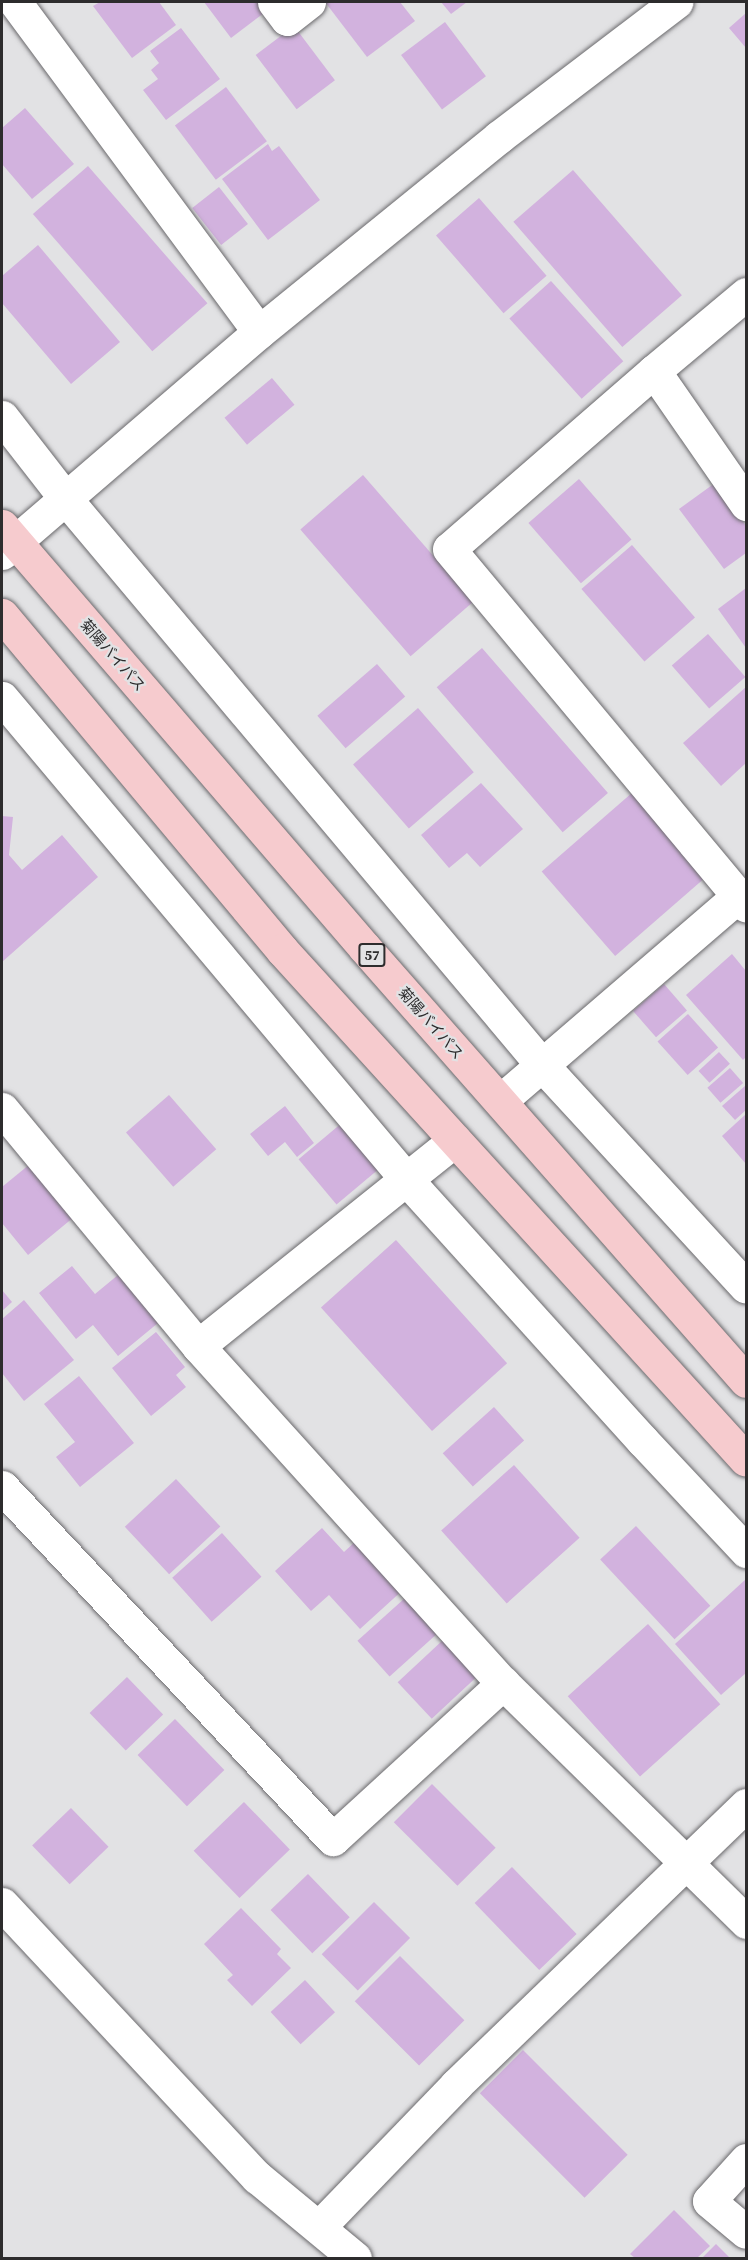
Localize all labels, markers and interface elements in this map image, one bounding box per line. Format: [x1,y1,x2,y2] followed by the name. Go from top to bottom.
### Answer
[77,615,149,695] street label: 菊陽バイパス
[357,944,387,966] road number: 57
[395,983,467,1063] street label: 菊陽バイパス

